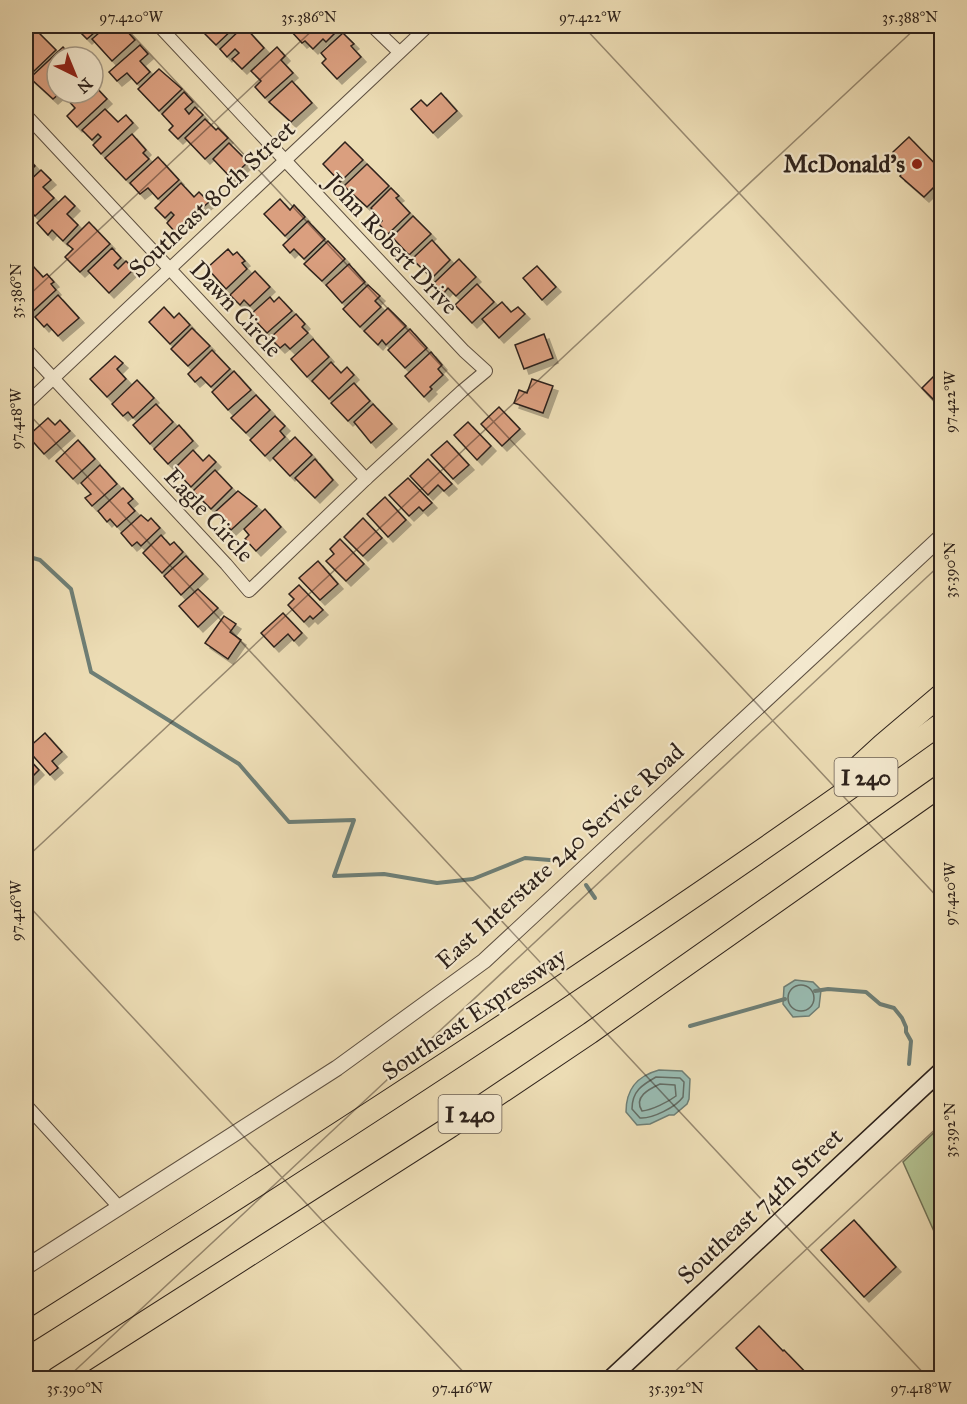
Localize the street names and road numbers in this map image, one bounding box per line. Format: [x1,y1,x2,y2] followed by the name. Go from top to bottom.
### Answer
[123,114,302,284] street label: Southeast 80th Street
[317,165,465,321] street label: John Robert Drive
[184,254,288,364] street label: Dawn Circle
[158,461,260,569] street label: Eagle Circle
[430,737,690,975] street label: East Interstate 240 Service Road
[834,758,898,796] road number: I 240
[376,941,573,1087] street label: Southeast Expressway
[438,1095,502,1133] road number: I 240
[671,1121,849,1290] street label: Southeast 74th Street

